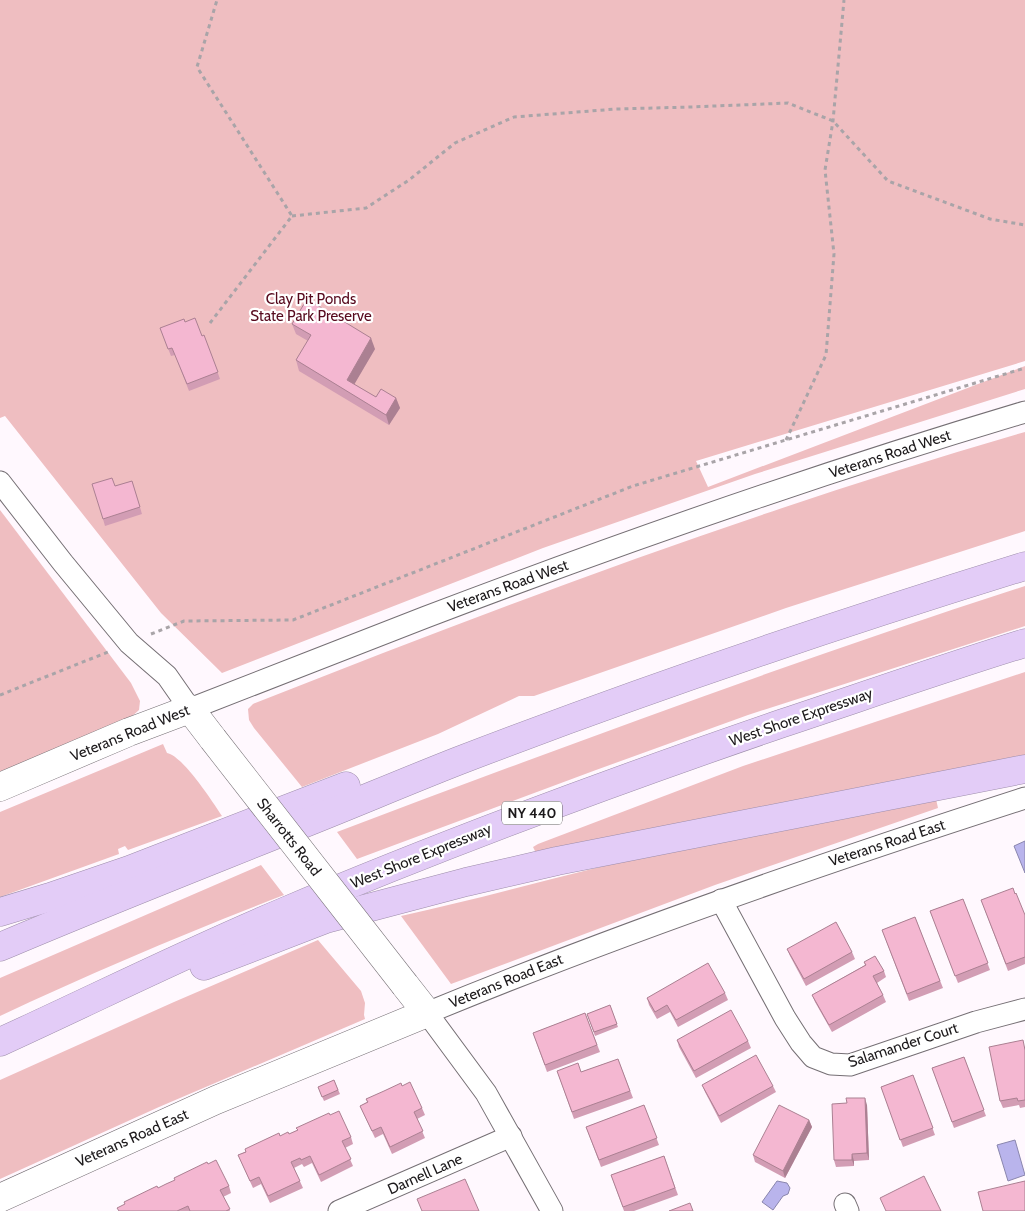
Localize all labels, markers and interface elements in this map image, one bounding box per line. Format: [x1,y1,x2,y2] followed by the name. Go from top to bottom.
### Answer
[250,290,372,325] park label: Clay Pit Ponds State Park Preserve
[827,426,953,482] street label: Veterans Road West
[445,556,571,616] street label: Veterans Road West
[727,684,875,750] street label: West Shore Expressway
[68,701,192,765] street label: Veterans Road West
[253,795,325,879] street label: Sharrotts Road
[502,801,562,824] road number: NY 440
[827,816,947,870] street label: Veterans Road East
[348,819,494,892] street label: West Shore Expressway
[446,950,566,1012] street label: Veterans Road East
[846,1019,960,1071] street label: Salamander Court
[73,1105,191,1171] street label: Veterans Road East
[385,1149,466,1198] street label: Darnell Lane

